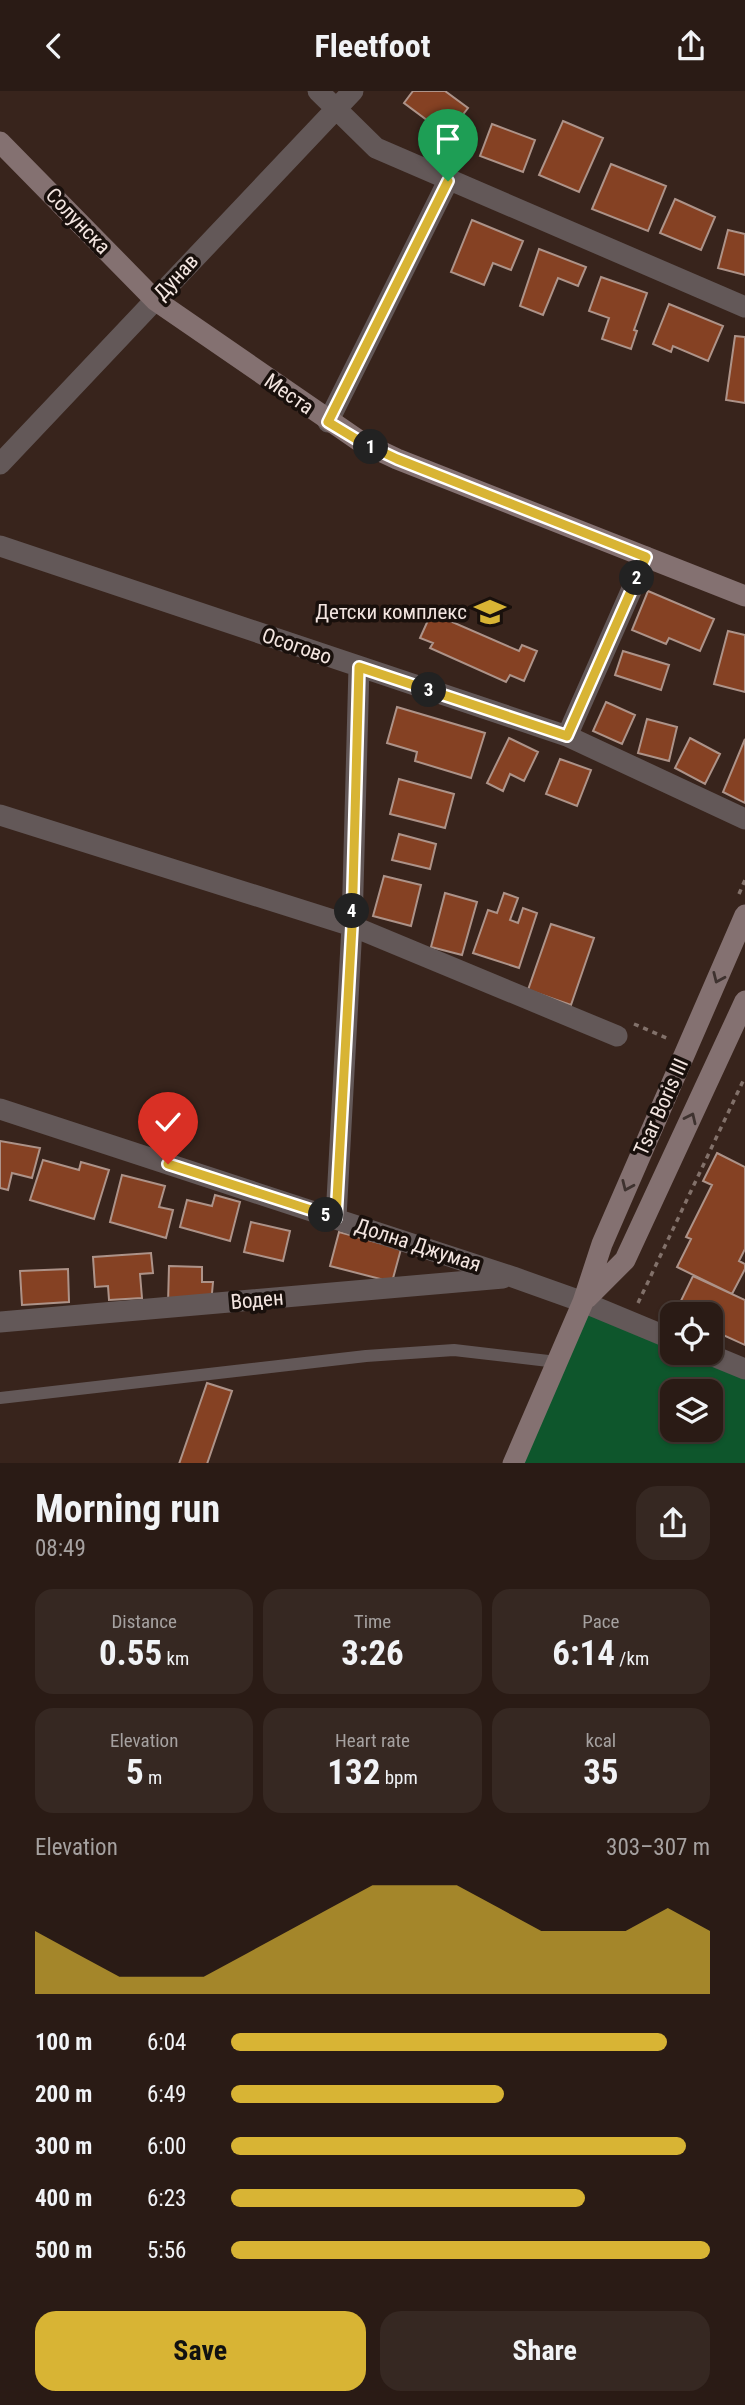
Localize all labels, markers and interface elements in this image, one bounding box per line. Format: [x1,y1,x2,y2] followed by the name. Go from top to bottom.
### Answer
[35,27,73,65] icon: back
[315,27,430,65] text: Fleetfoot
[672,27,710,65] icon: share
[418,109,478,181] pin
[429,120,467,158] icon: arrive
[41,183,115,259] street label: Солунска
[149,249,203,305] street label: Дунав
[260,369,318,419] street label: Места
[354,429,388,465] pin: 1
[366,435,375,458] text: 1
[620,561,654,595] pin: 2
[632,566,641,589] text: 2
[473,595,507,629] school or university icon: Детски комплекс
[315,600,467,624] place label: Детски комплекс
[259,623,335,669] street label: Осогово
[412,673,446,707] pin: 3
[424,678,433,701] text: 3
[334,893,370,929] pin: 4
[347,899,356,922] text: 4
[712,970,726,983] one-way arrow
[629,1055,693,1159] street label: Tsar Boris III
[138,1092,198,1164] pin
[149,1103,187,1141] icon: check
[683,1113,697,1126] one-way arrow
[621,1179,635,1191] one-way arrow
[308,1197,344,1233] pin: 5
[321,1203,330,1226] text: 5
[352,1213,484,1277] street label: Долна Джумая
[230,1286,284,1314] street label: Воден
[660,1302,723,1442] map controls
[660,1302,723,1365] button: locate
[660,1379,723,1442] button: layers
[636,1486,710,1560] button: share
[35,1487,220,1531] text: Morning run
[35,1535,86,1562] text: 08:49
[111,1610,177,1633] text: Distance
[354,1610,391,1633] text: Time
[582,1610,619,1633] text: Pace
[99,1633,162,1674] text: 0.55
[341,1633,404,1674] text: 3:26
[552,1633,615,1674] text: 6:14
[162,1647,189,1670] text: km
[615,1647,649,1670] text: /km
[110,1729,178,1752] text: Elevation
[335,1729,410,1752] text: Heart rate
[586,1729,616,1752] text: kcal
[126,1752,144,1793] text: 5
[327,1752,380,1793] text: 132
[583,1752,619,1793] text: 35
[144,1766,162,1789] text: m
[380,1766,418,1789] text: bpm
[35,1834,118,1861] text: Elevation
[606,1834,710,1861] text: 303–307 m
[35,2029,92,2056] text: 100 m
[147,2029,186,2056] text: 6:04
[35,2081,92,2108] text: 200 m
[147,2081,186,2108] text: 6:49
[35,2133,92,2160] text: 300 m
[147,2133,186,2160] text: 6:00
[35,2185,92,2212] text: 400 m
[147,2185,186,2212] text: 6:23
[35,2237,92,2264] text: 500 m
[147,2237,186,2264] text: 5:56
[35,2311,366,2391] button: Save
[380,2311,710,2391] button: Share

